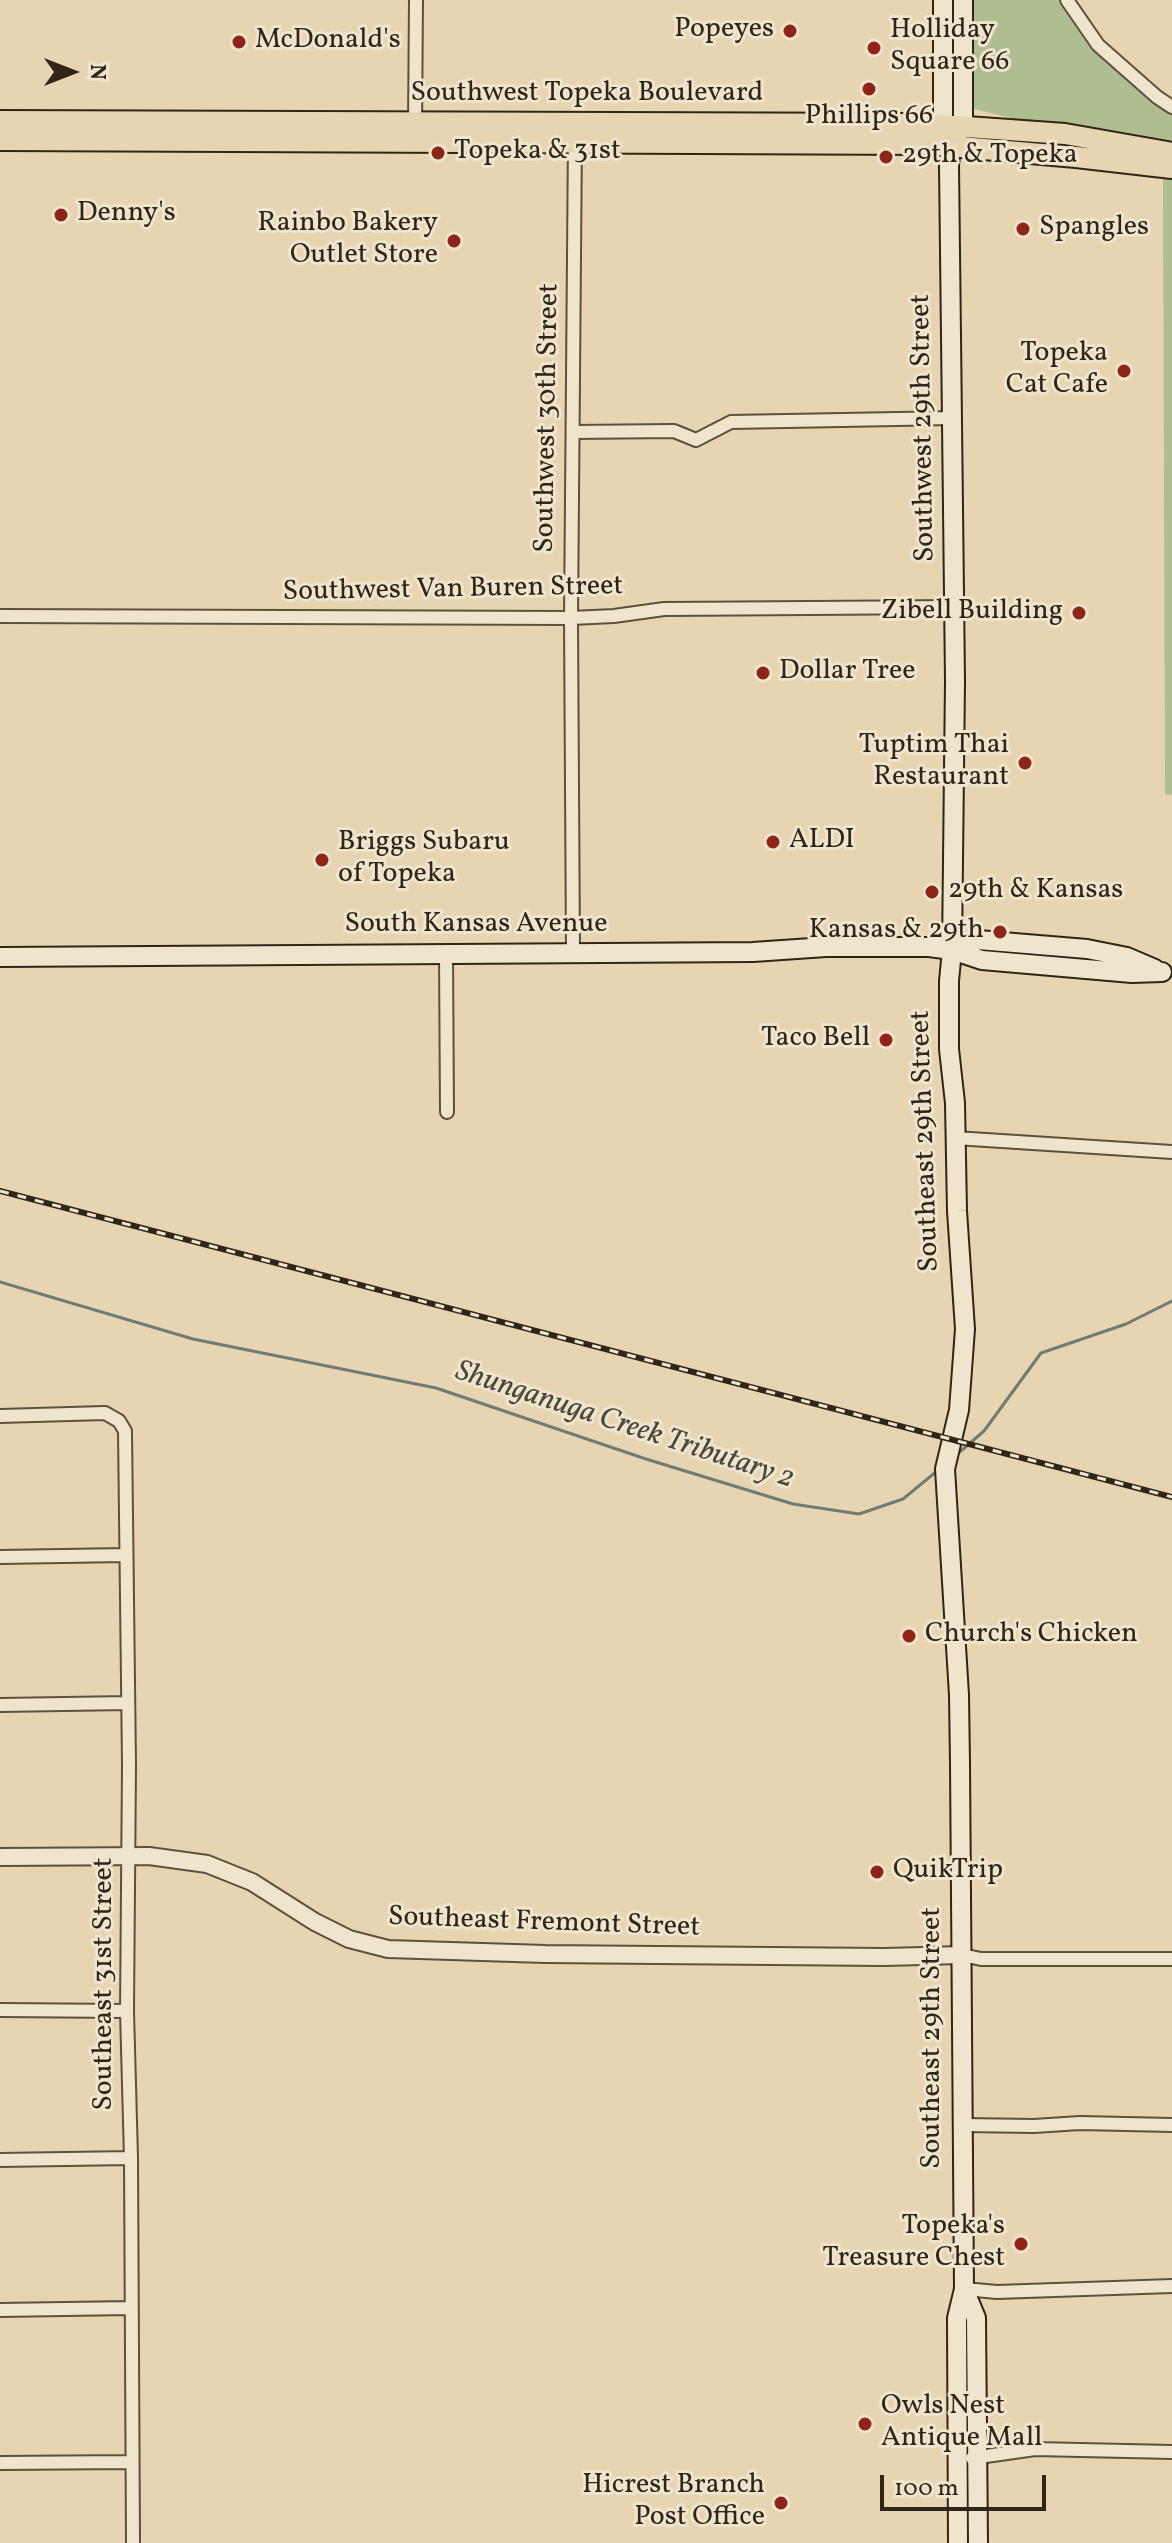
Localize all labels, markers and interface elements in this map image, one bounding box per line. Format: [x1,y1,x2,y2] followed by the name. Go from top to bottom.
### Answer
[674,14,774,48] place label: Popeyes
[890,15,1009,81] place label: Holliday Square 66
[781,22,799,40] marker: Popeyes
[255,25,401,59] place label: McDonald's
[32,32,112,112] north arrow
[230,33,248,51] marker: McDonald's
[865,39,883,57] marker: Holliday Square 66
[81,64,112,80] text: N
[411,78,763,112] street label: Southwest Topeka Boulevard
[860,80,878,98] marker: Phillips 66
[805,101,933,135] place label: Phillips 66
[454,136,621,170] place label: Topeka & 31st
[902,140,1078,174] place label: 29th & Topeka
[429,144,447,162] marker: Topeka & 31st
[877,148,895,166] marker: 29th & Topeka
[77,198,176,232] place label: Denny's
[52,206,70,224] marker: Denny's
[258,208,438,274] place label: Rainbo Bakery Outlet Store
[1039,212,1149,246] place label: Spangles
[1014,220,1032,238] marker: Spangles
[445,232,463,250] marker: Rainbo Bakery Outlet Store
[530,283,568,553] street label: Southwest 30th Street
[906,294,944,562] street label: Southwest 29th Street
[1006,338,1108,404] place label: Topeka Cat Cafe
[1115,362,1133,380] marker: Topeka Cat Cafe
[282,571,624,611] street label: Southwest Van Buren Street
[881,596,1063,630] place label: Zibell Building
[1070,604,1088,622] marker: Zibell Building
[779,656,916,690] place label: Dollar Tree
[754,664,772,682] marker: Dollar Tree
[859,730,1009,796] place label: Tuptim Thai Restaurant
[1016,754,1034,772] marker: Tuptim Thai Restaurant
[789,825,855,859] place label: ALDI
[338,827,510,893] place label: Briggs Subaru of Topeka
[764,833,782,851] marker: ALDI
[313,851,331,869] marker: Briggs Subaru of Topeka
[948,875,1123,909] place label: 29th & Kansas
[923,883,941,901] marker: 29th & Kansas
[344,909,608,943] street label: South Kansas Avenue
[809,915,984,949] place label: Kansas & 29th
[991,923,1009,941] marker: Kansas & 29th
[906,1009,948,1273] street label: Southeast 29th Street
[761,1023,870,1057] place label: Taco Bell
[877,1031,895,1049] marker: Taco Bell
[450,1355,798,1499] water label: Shunganuga Creek Tributary 2
[925,1619,1138,1653] place label: Church's Chicken
[900,1627,918,1645] marker: Church's Chicken
[893,1855,1003,1889] place label: QuikTrip
[89,1857,123,2111] street label: Southeast 31st Street
[868,1863,886,1881] marker: QuikTrip
[387,1902,701,1946] street label: Southeast Fremont Street
[917,1907,951,2169] street label: Southeast 29th Street
[822,2211,1005,2277] place label: Topeka's Treasure Chest
[1012,2235,1030,2253] marker: Topeka's Treasure Chest
[881,2391,1042,2457] place label: Owls Nest Antique Mall
[856,2415,874,2433] marker: Owls Nest Antique Mall
[884,2459,1050,2509] scale bar
[582,2470,765,2536] place label: Hicrest Branch Post Office
[894,2472,959,2506] text: 100 m
[772,2494,790,2512] marker: Hicrest Branch Post Office

